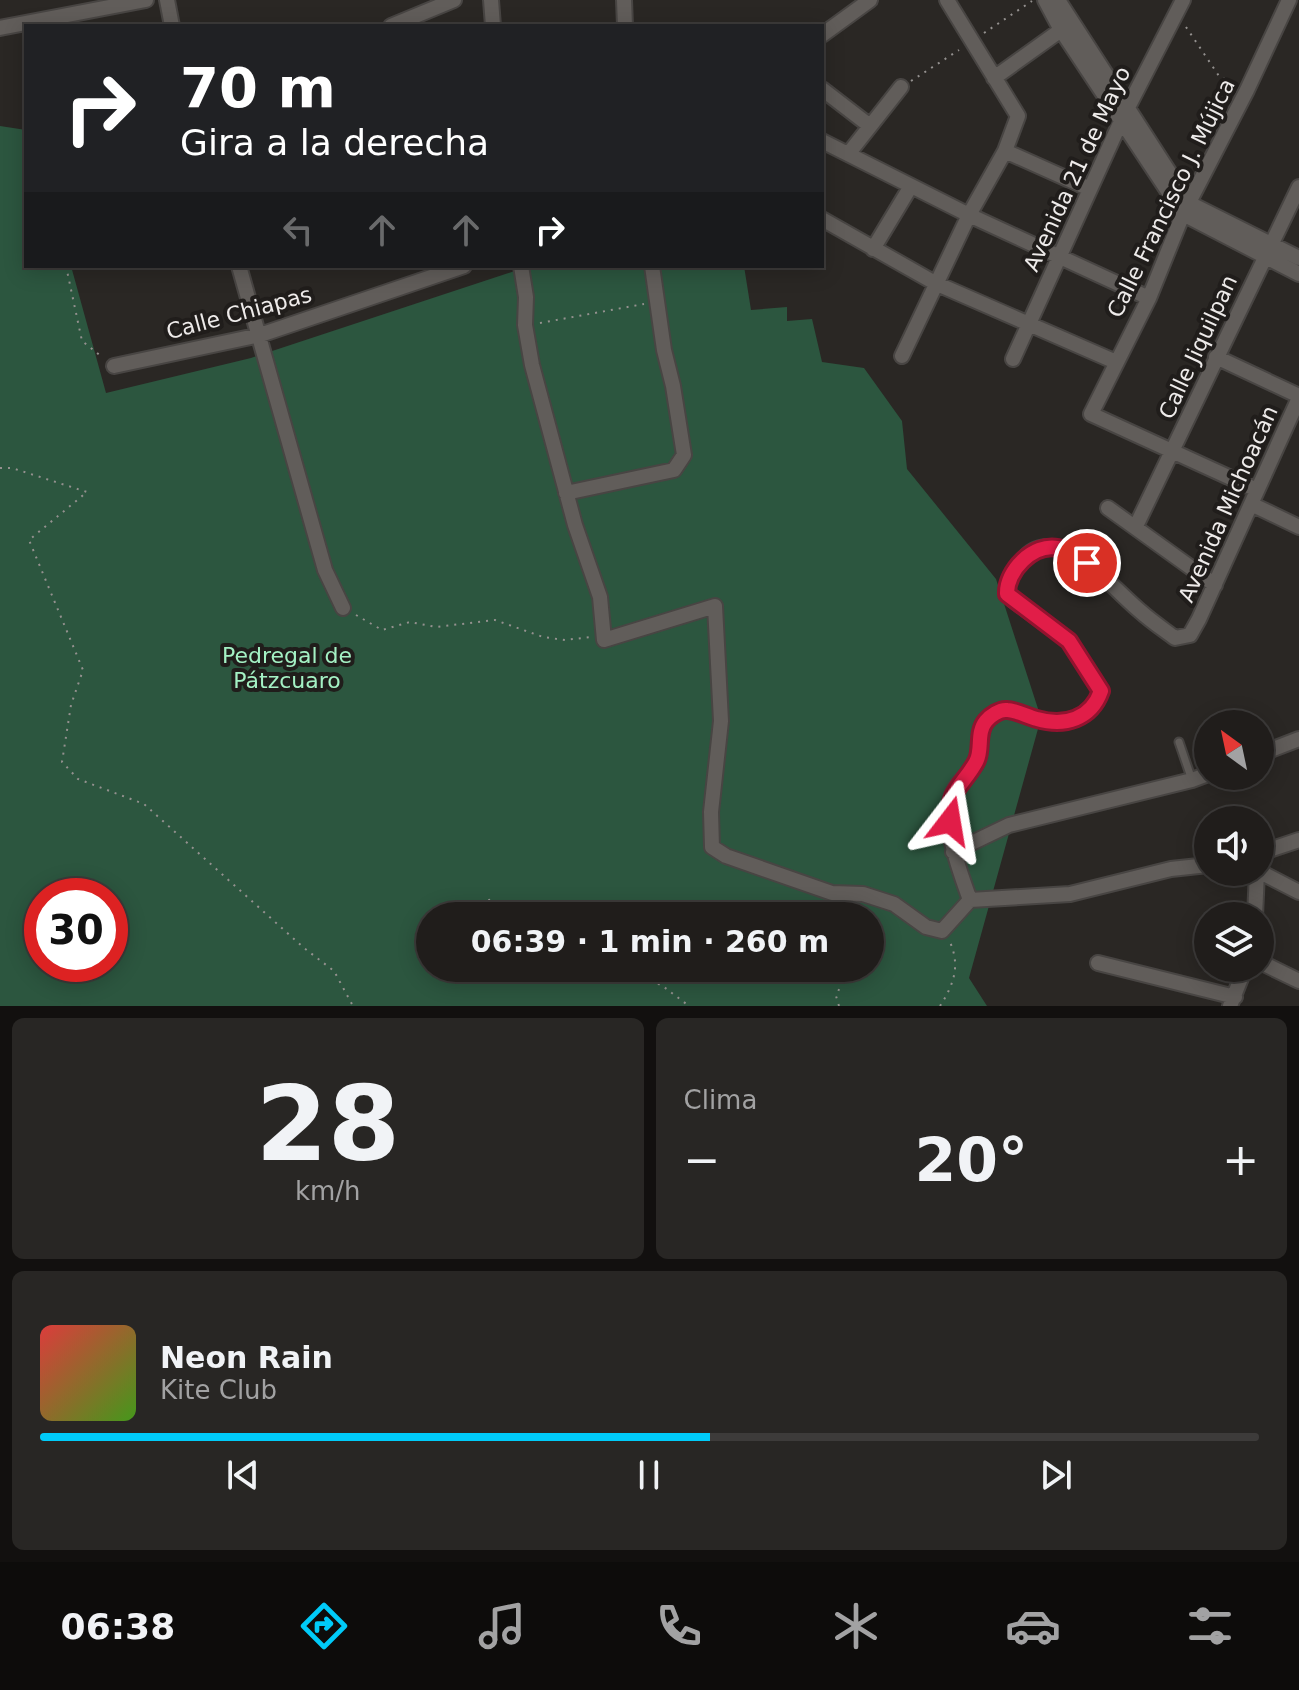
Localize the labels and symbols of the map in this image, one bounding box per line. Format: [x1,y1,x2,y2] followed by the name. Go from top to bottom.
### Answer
[1018,63,1136,275] street label: Avenida 21 de Mayo
[1102,75,1240,321] street label: Calle Francisco J. Mújica
[1154,271,1242,423] street label: Calle Jiquilpan
[164,282,314,344] street label: Calle Chiapas
[1173,402,1283,606] street label: Avenida Michoacán
[1053,529,1121,597] pin
[222,643,352,693] park label: Pedregal de Pátzcuaro
[1194,710,1274,790] north arrow
[908,779,992,863] position arrow
[24,878,128,982] speed limit sign: 30

